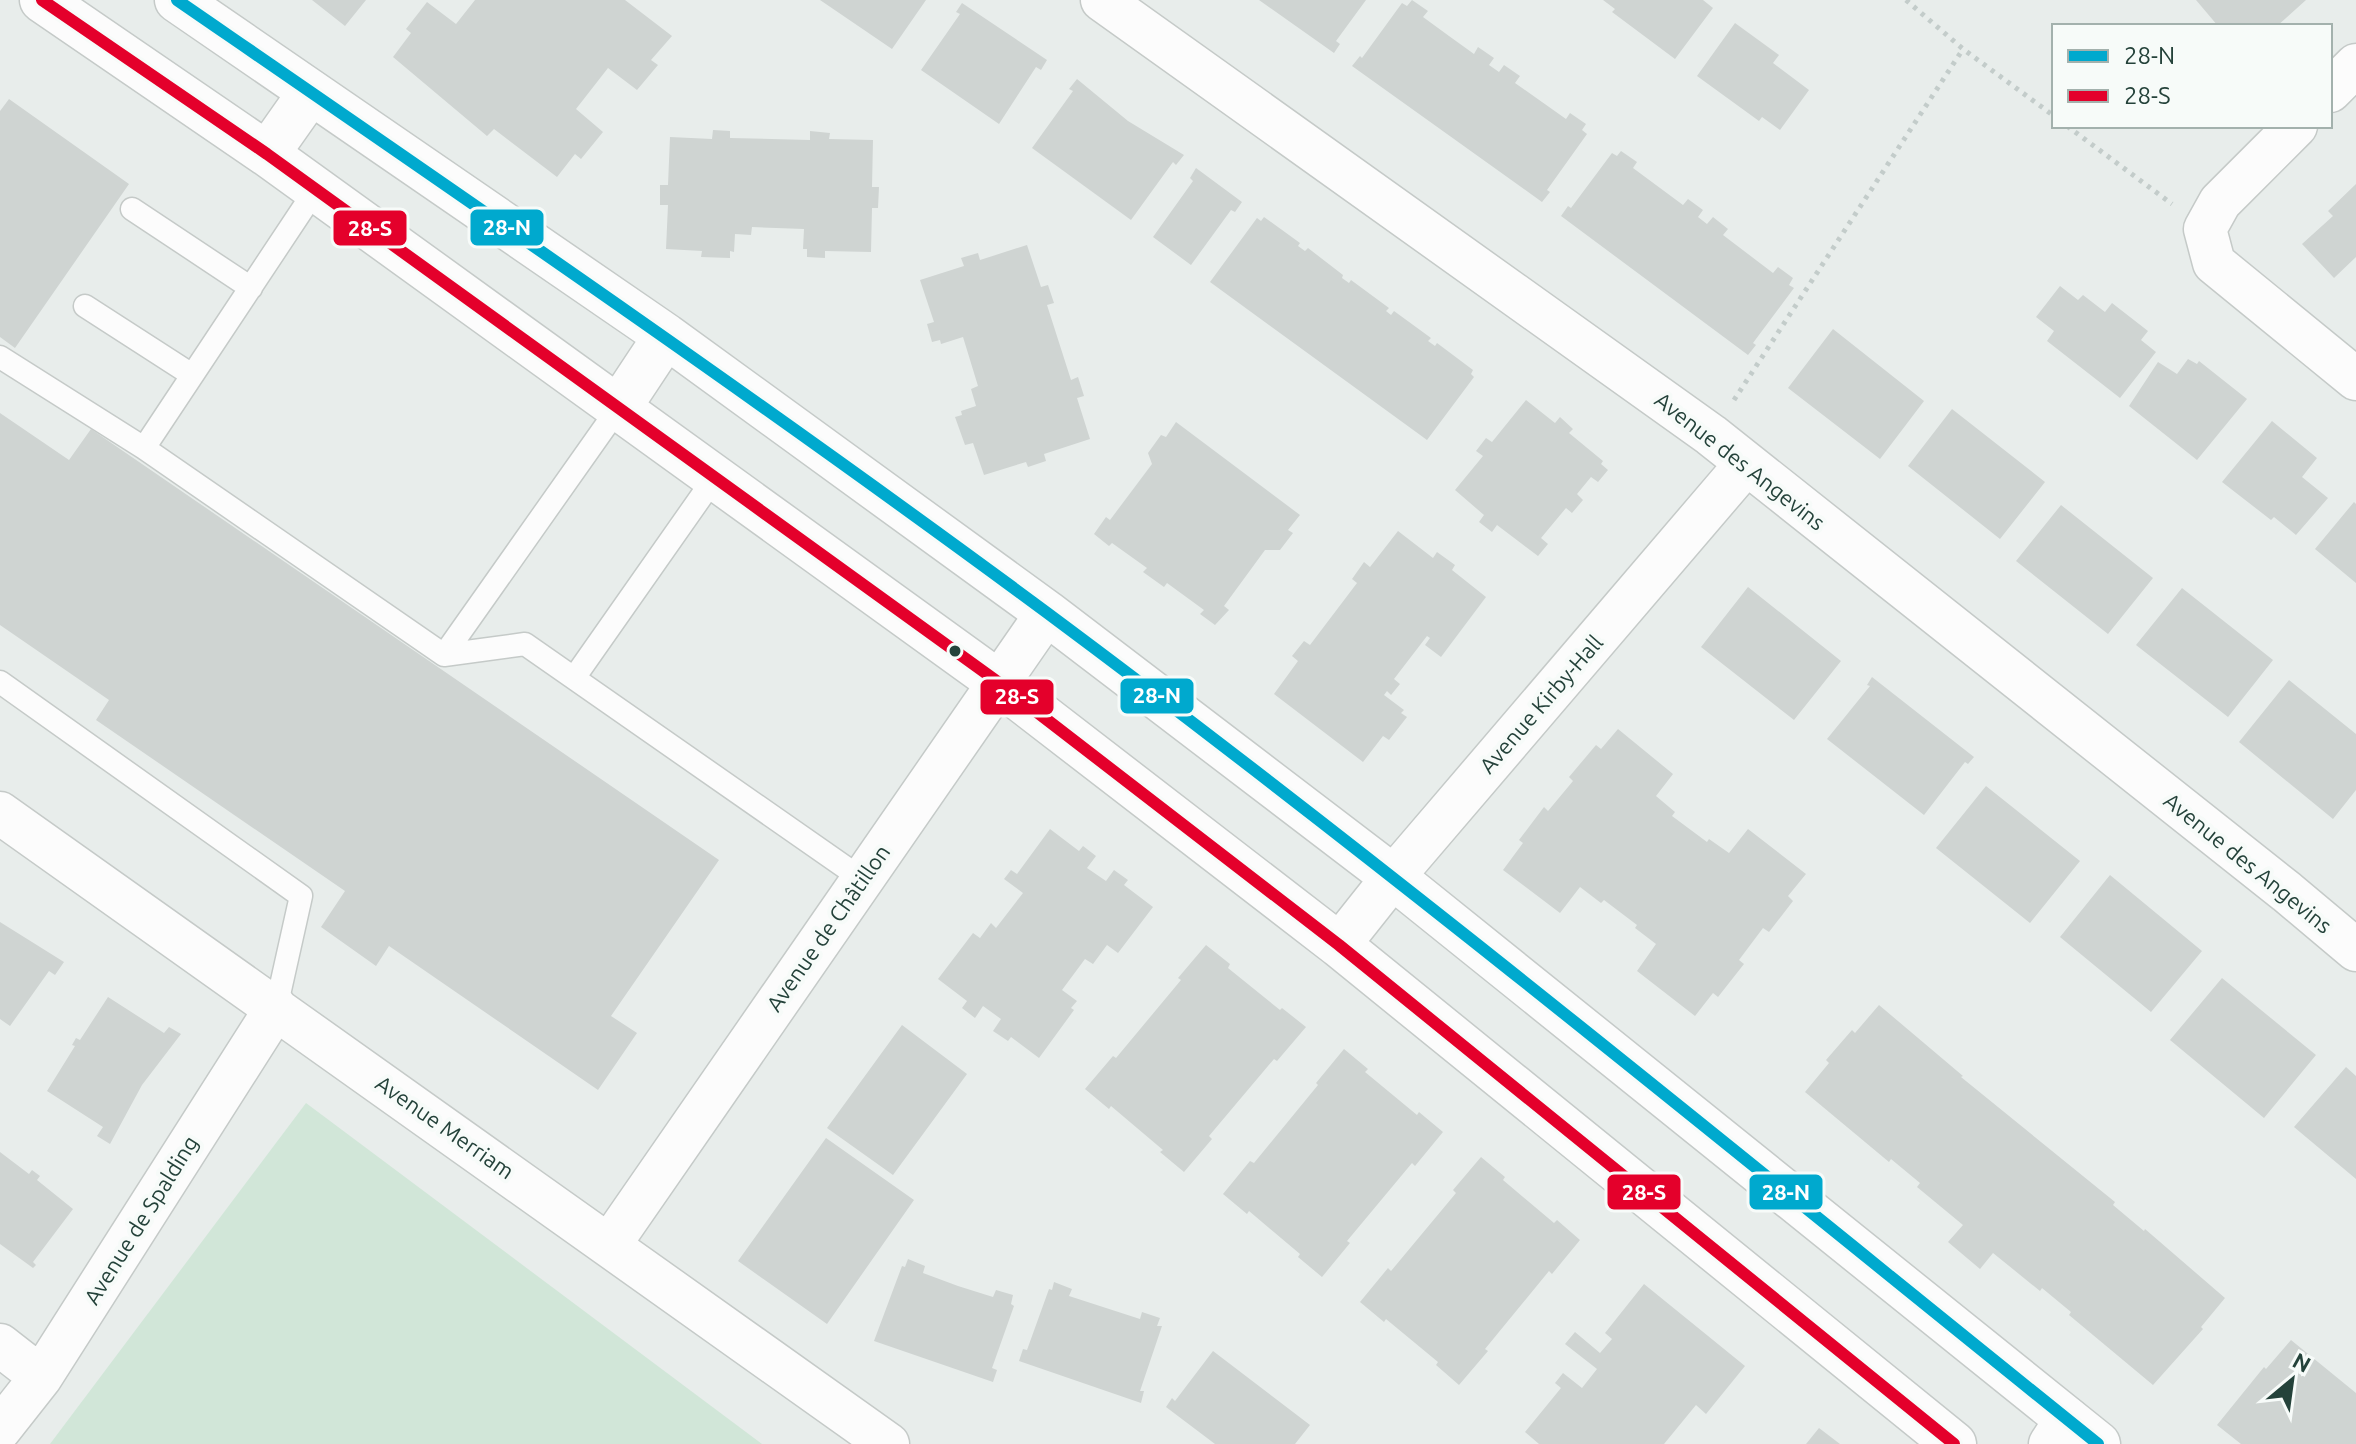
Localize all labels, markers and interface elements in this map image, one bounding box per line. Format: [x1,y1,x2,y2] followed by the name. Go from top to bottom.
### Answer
[2052,24,2332,128] legend
[2124,42,2175,69] text: 28-N
[2124,82,2171,109] text: 28-S
[469,208,545,247] line badge: 28-N
[332,209,408,247] line badge: 28-S
[483,214,531,239] text: 28-N
[348,215,392,240] text: 28-S
[1650,387,1830,535] street label: Avenue des Angevins
[1474,629,1607,778] street label: Avenue Kirby-Hall
[947,643,963,659] unlabelled marker
[1119,677,1195,715] line badge: 28-N
[979,678,1055,716] line badge: 28-S
[1133,682,1181,707] text: 28-N
[995,683,1039,708] text: 28-S
[2159,787,2337,938] street label: Avenue des Angevins
[761,840,894,1016] street label: Avenue de Châtillon
[371,1070,519,1184] street label: Avenue Merriam
[79,1131,203,1309] street label: Avenue de Spalding
[1606,1173,1682,1211] line badge: 28-S
[1748,1173,1824,1211] line badge: 28-N
[1622,1179,1666,1204] text: 28-S
[1762,1179,1810,1204] text: 28-N
[2252,1340,2332,1420] north arrow
[2289,1347,2315,1377] text: N

